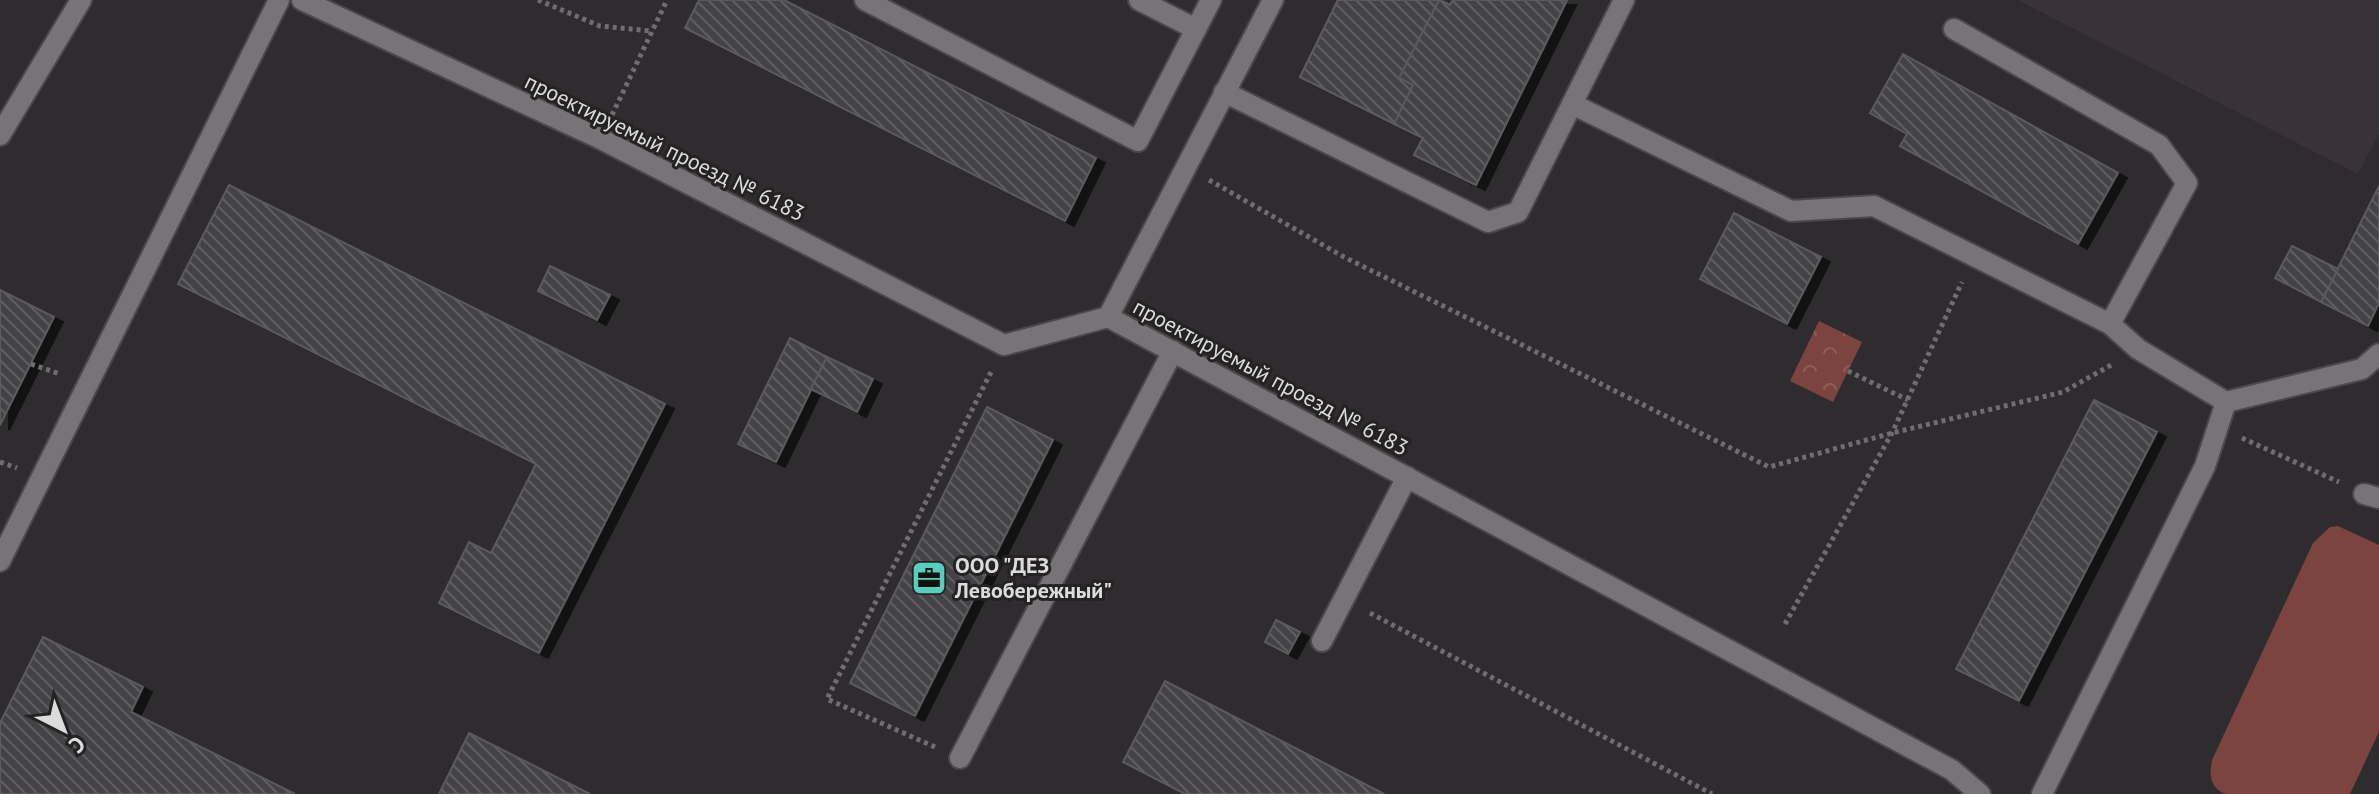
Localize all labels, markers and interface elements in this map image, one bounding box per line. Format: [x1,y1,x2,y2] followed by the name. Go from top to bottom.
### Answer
[520,67,810,227] street label: проектируемый проезд № 6183
[1128,292,1414,462] street label: проектируемый проезд № 6183
[954,551,1112,604] place label: ООО "ДЕЗ Левобережный"
[910,559,948,597] office icon: ООО "ДЕЗ Левобережный"
[24,690,104,770] north arrow
[63,730,91,759] text: С

